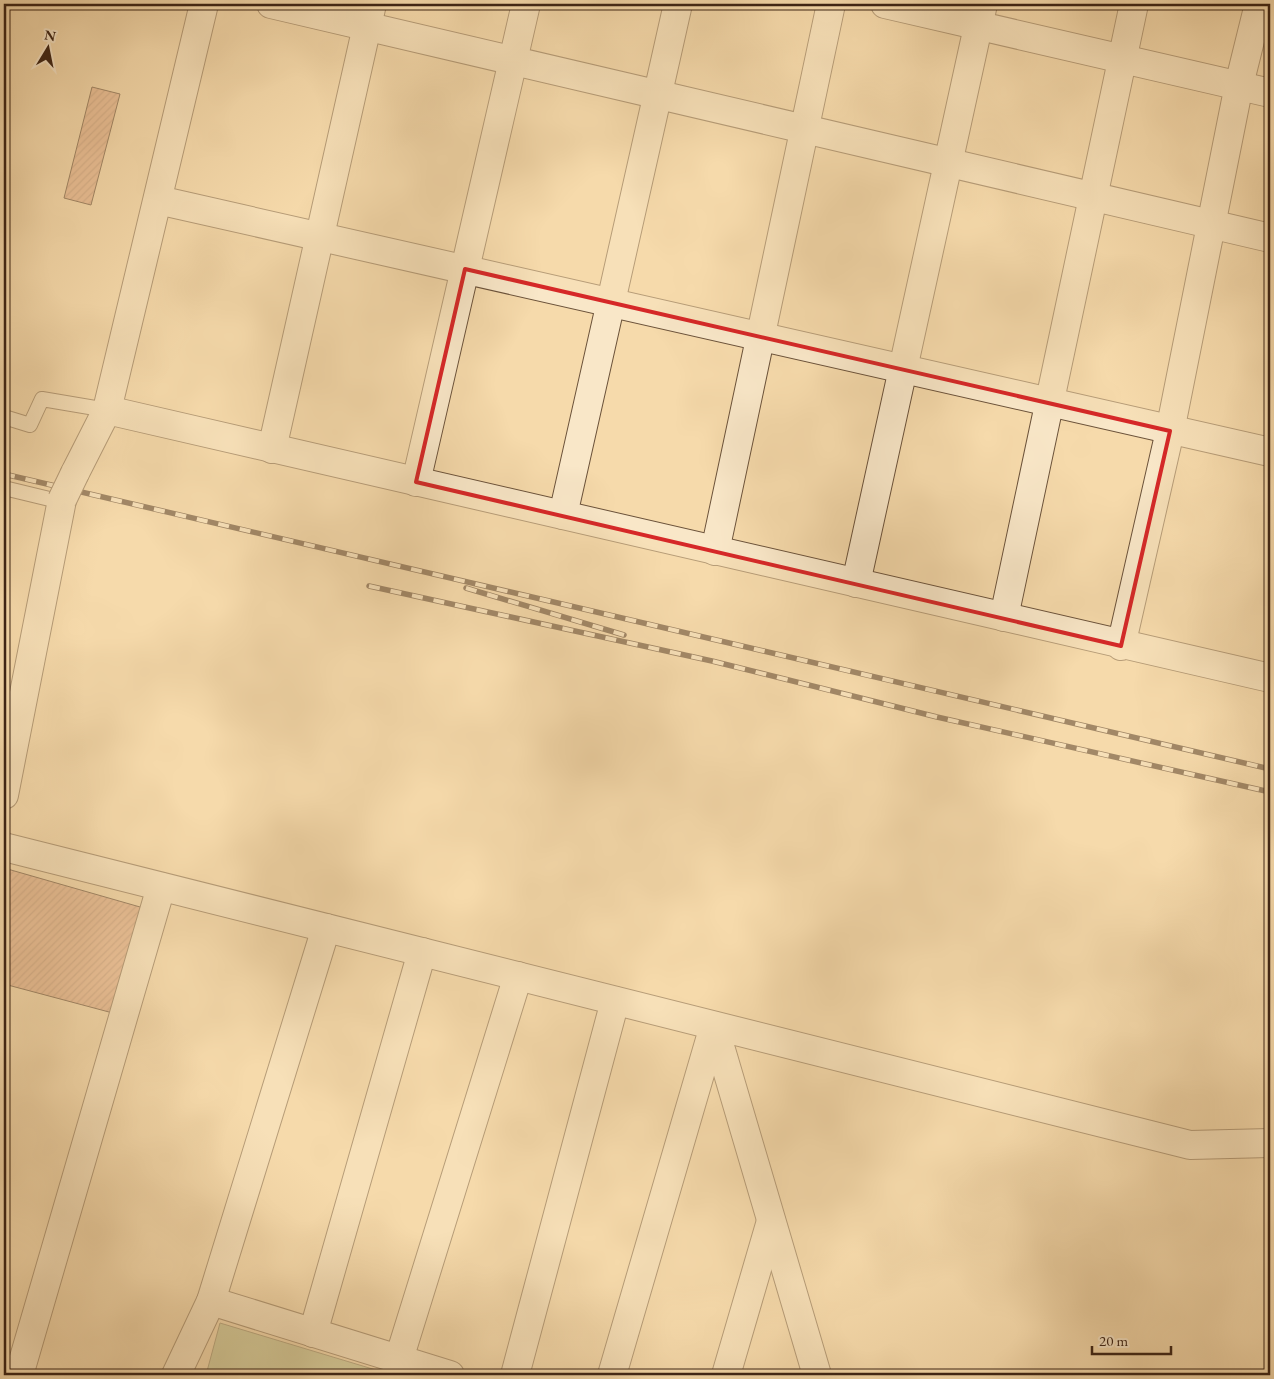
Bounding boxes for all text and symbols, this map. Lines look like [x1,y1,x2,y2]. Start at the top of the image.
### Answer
north arrow [22,22,72,72]
text: N [43,25,58,45]
scale bar [1092,1324,1170,1356]
text: 20 m [1099,1331,1128,1350]

